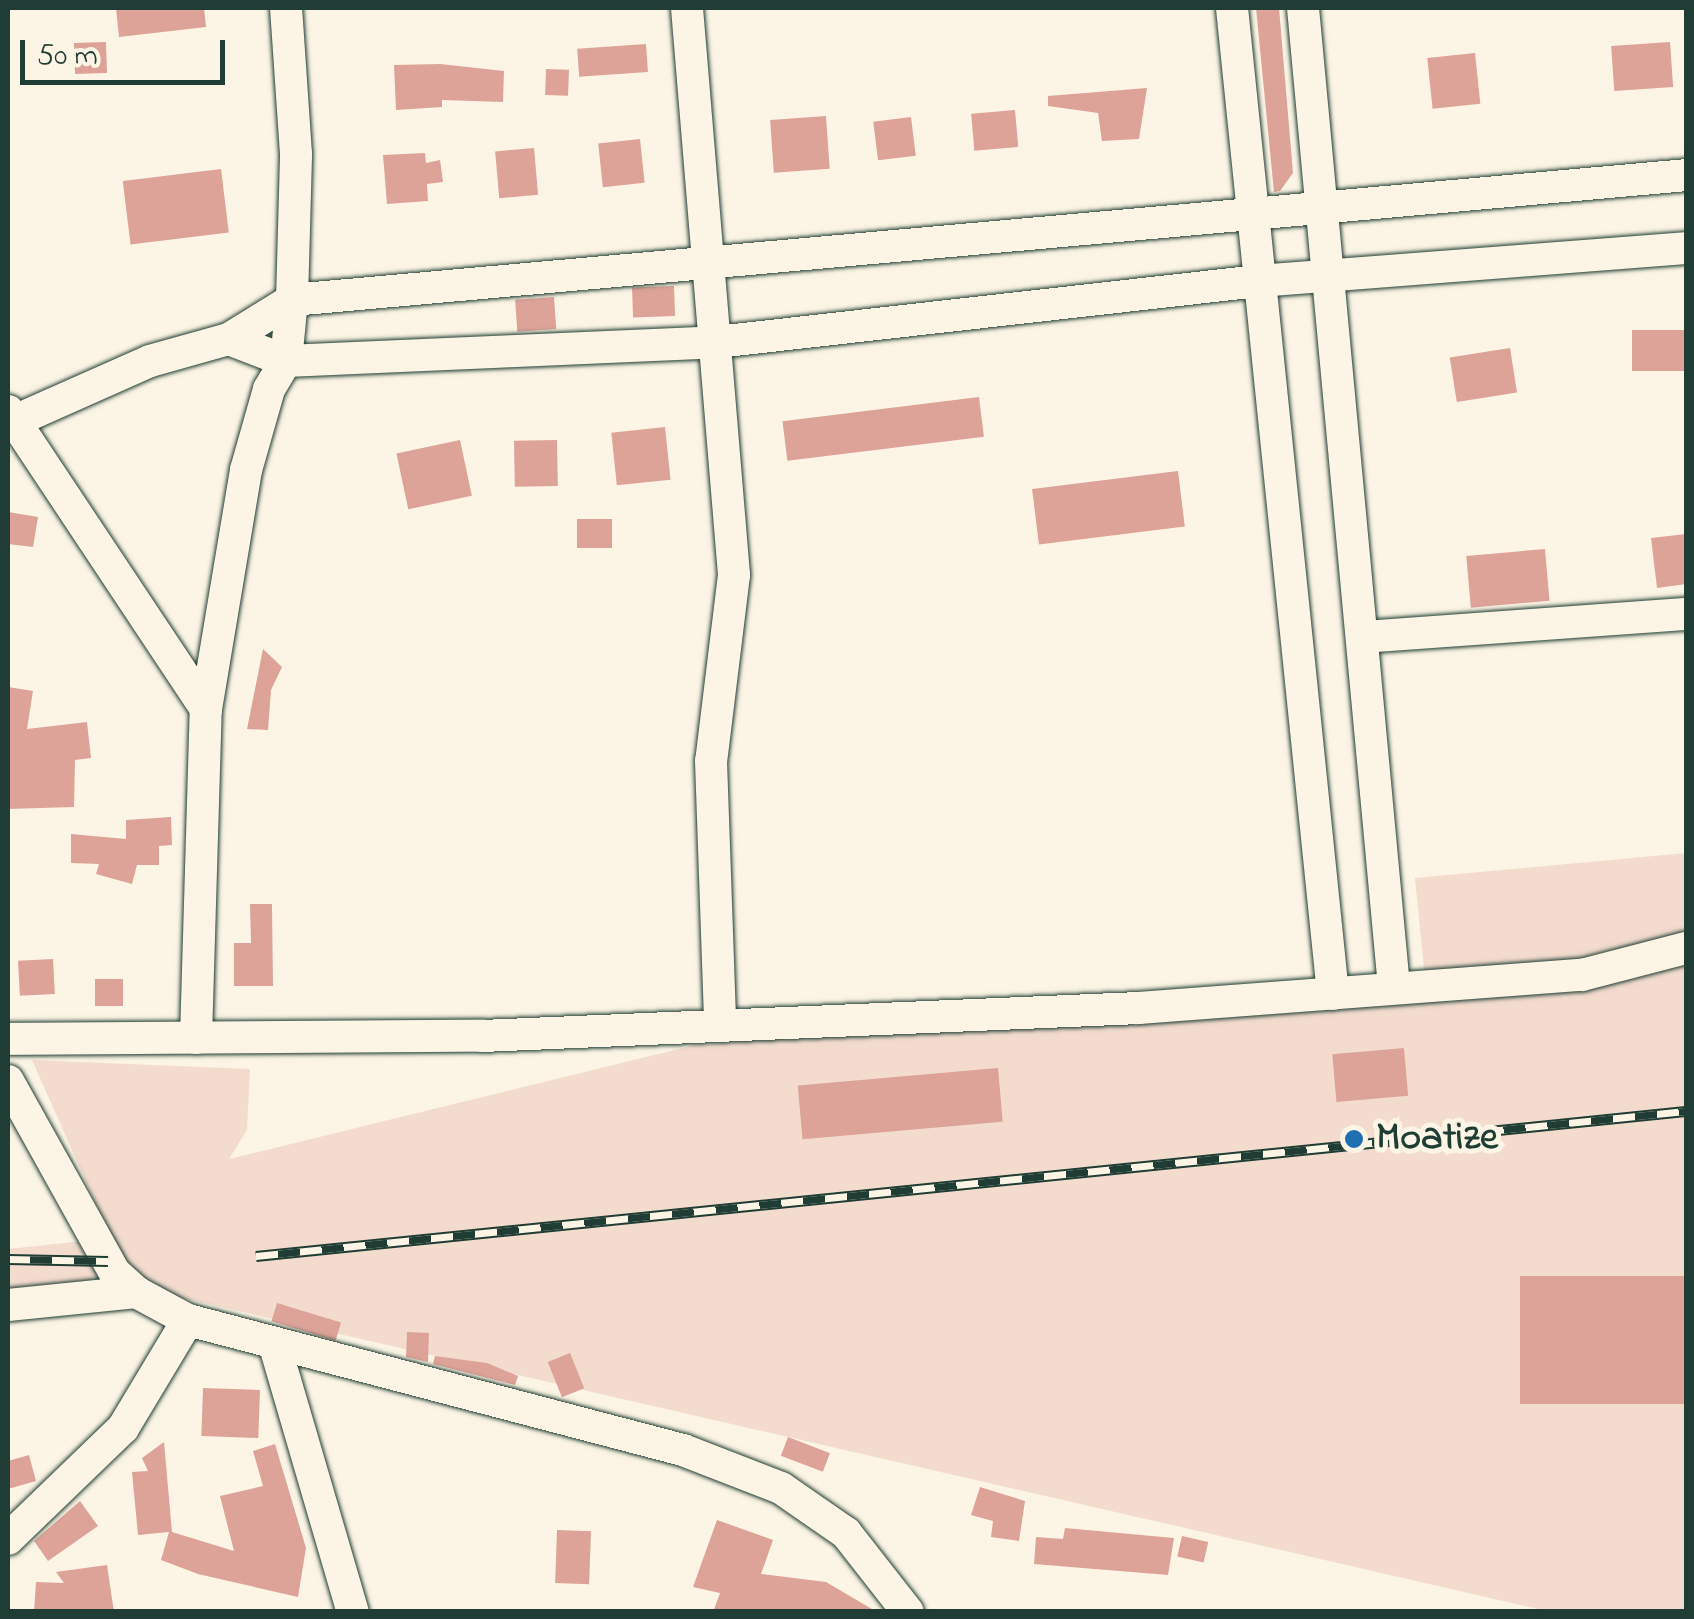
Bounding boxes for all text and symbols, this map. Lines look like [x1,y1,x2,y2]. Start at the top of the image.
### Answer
scale bar [25,20,230,82]
text: 50 m [37,35,98,79]
place label: Moatize [1376,1115,1498,1163]
marker: Moatize [1341,1126,1367,1152]

